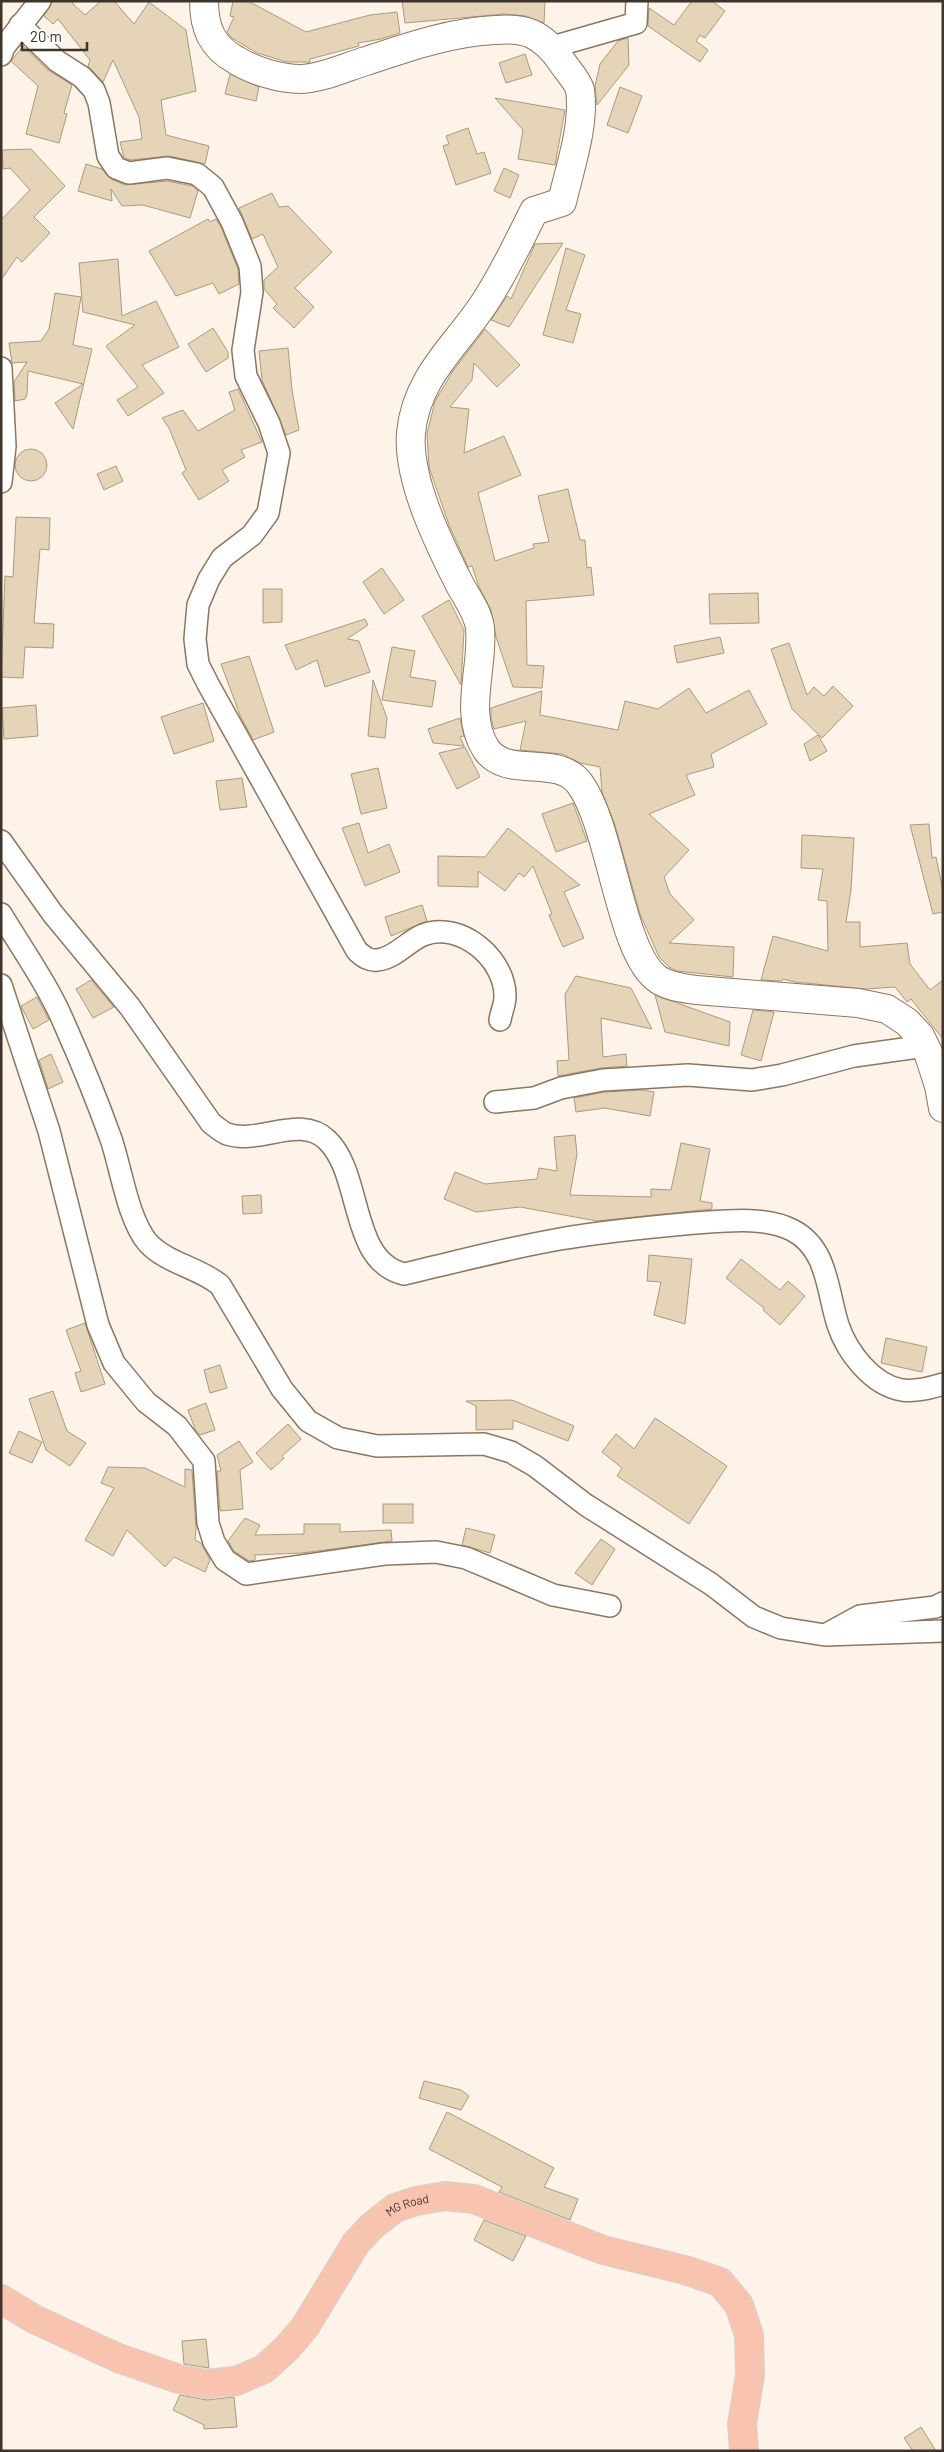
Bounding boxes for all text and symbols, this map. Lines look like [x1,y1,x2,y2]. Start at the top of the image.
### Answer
scale bar [22,20,88,52]
text: 20 m [30,27,62,45]
street label: MG Road [382,2191,430,2219]

